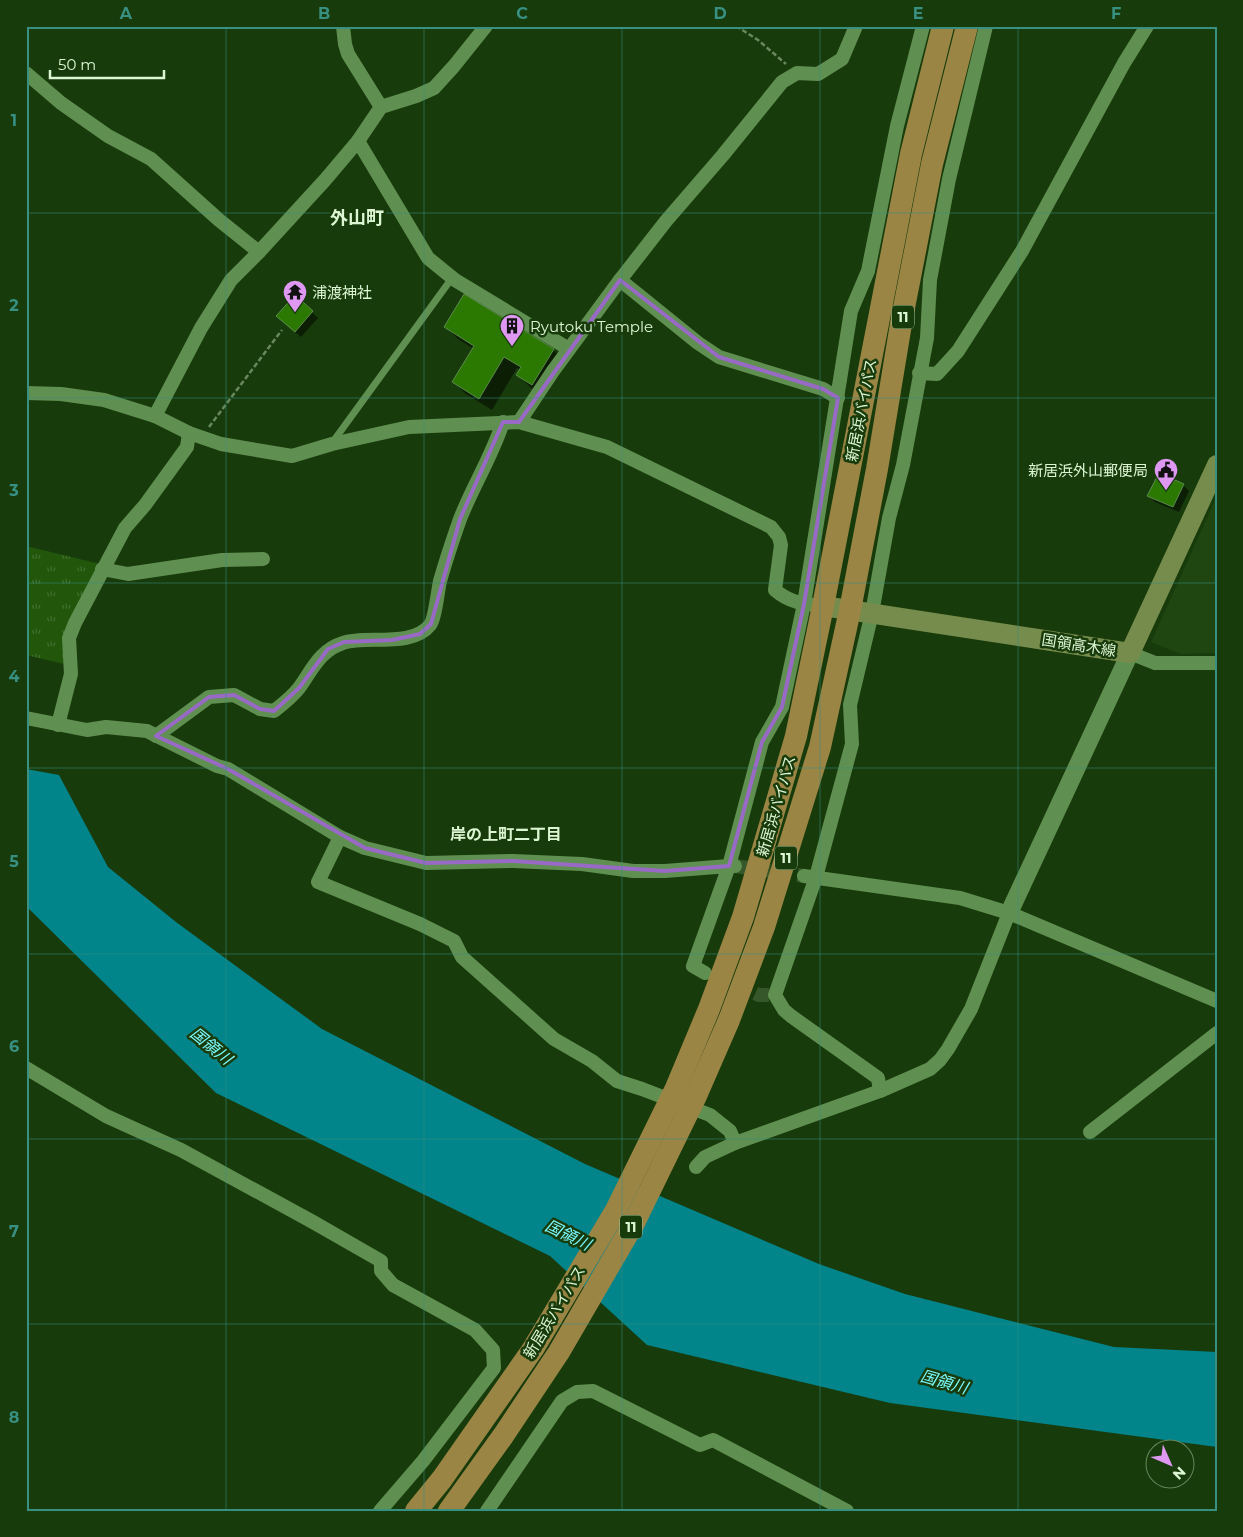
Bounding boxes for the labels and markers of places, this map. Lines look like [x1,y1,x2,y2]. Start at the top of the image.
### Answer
temple icon: 浦渡神社 [282,279,308,313]
place label: 浦渡神社 [312,283,372,302]
building icon: Ryutoku Temple [499,313,525,347]
place label: Ryutoku Temple [530,317,653,336]
public building icon: 新居浜外山郵便局 [1153,457,1179,491]
place label: 新居浜外山郵便局 [1028,461,1148,480]

